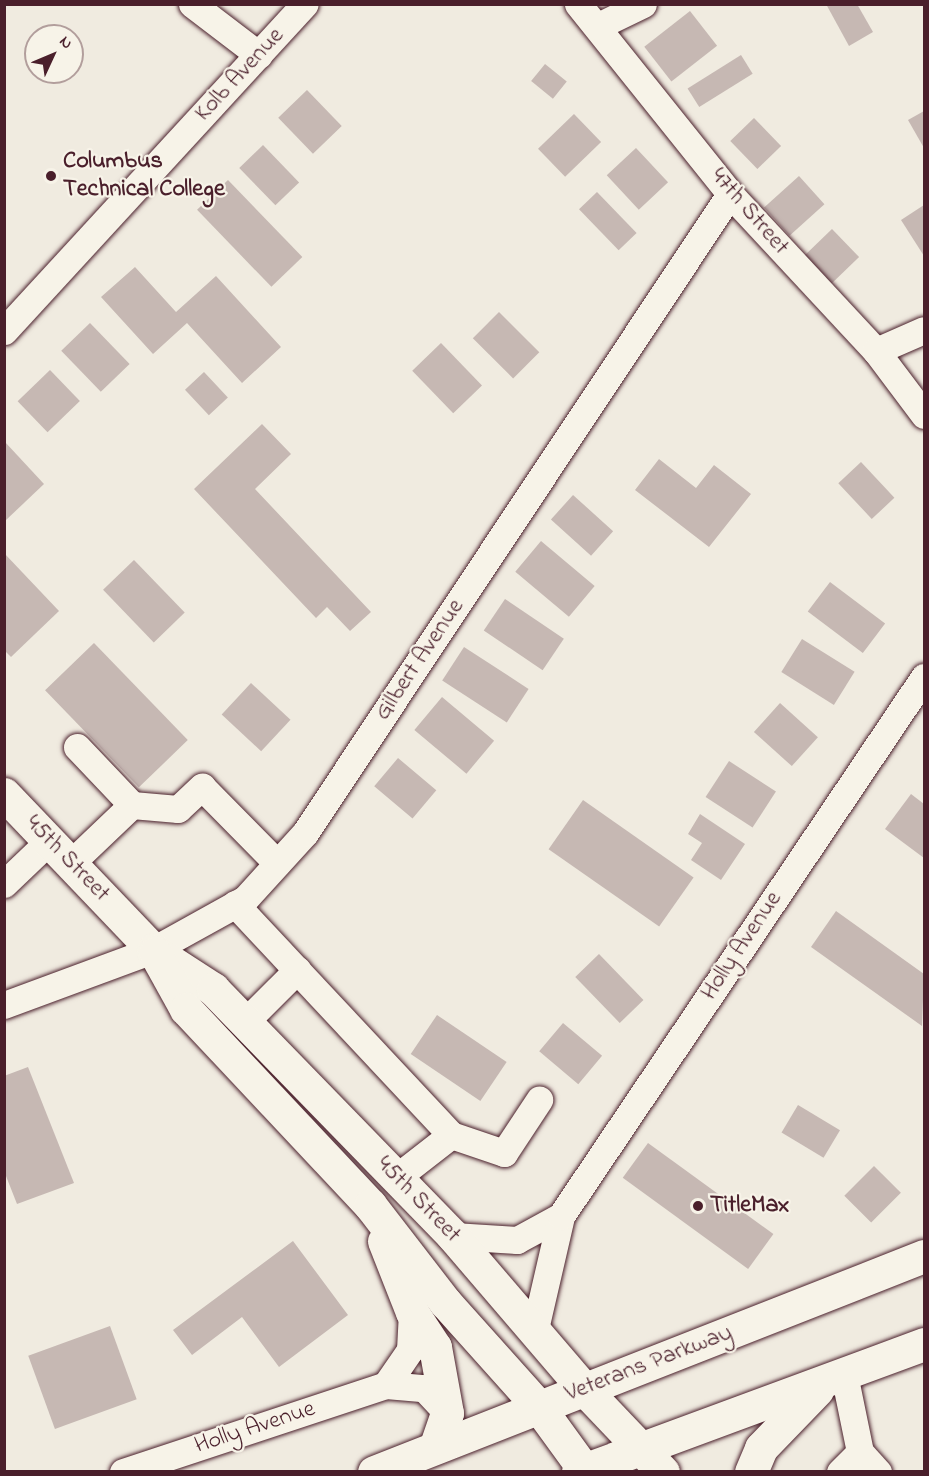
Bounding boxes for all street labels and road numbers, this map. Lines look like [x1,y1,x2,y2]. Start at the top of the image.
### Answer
street label: Kolb Avenue [189,22,291,128]
street label: 47th Street [703,163,795,261]
street label: Gilbert Avenue [369,594,471,726]
street label: 45th Street [19,810,115,908]
street label: Holly Avenue [695,886,789,1006]
street label: 45th Street [370,1151,466,1249]
street label: Veterans Parkway [561,1319,737,1409]
street label: Holly Avenue [191,1395,319,1461]

